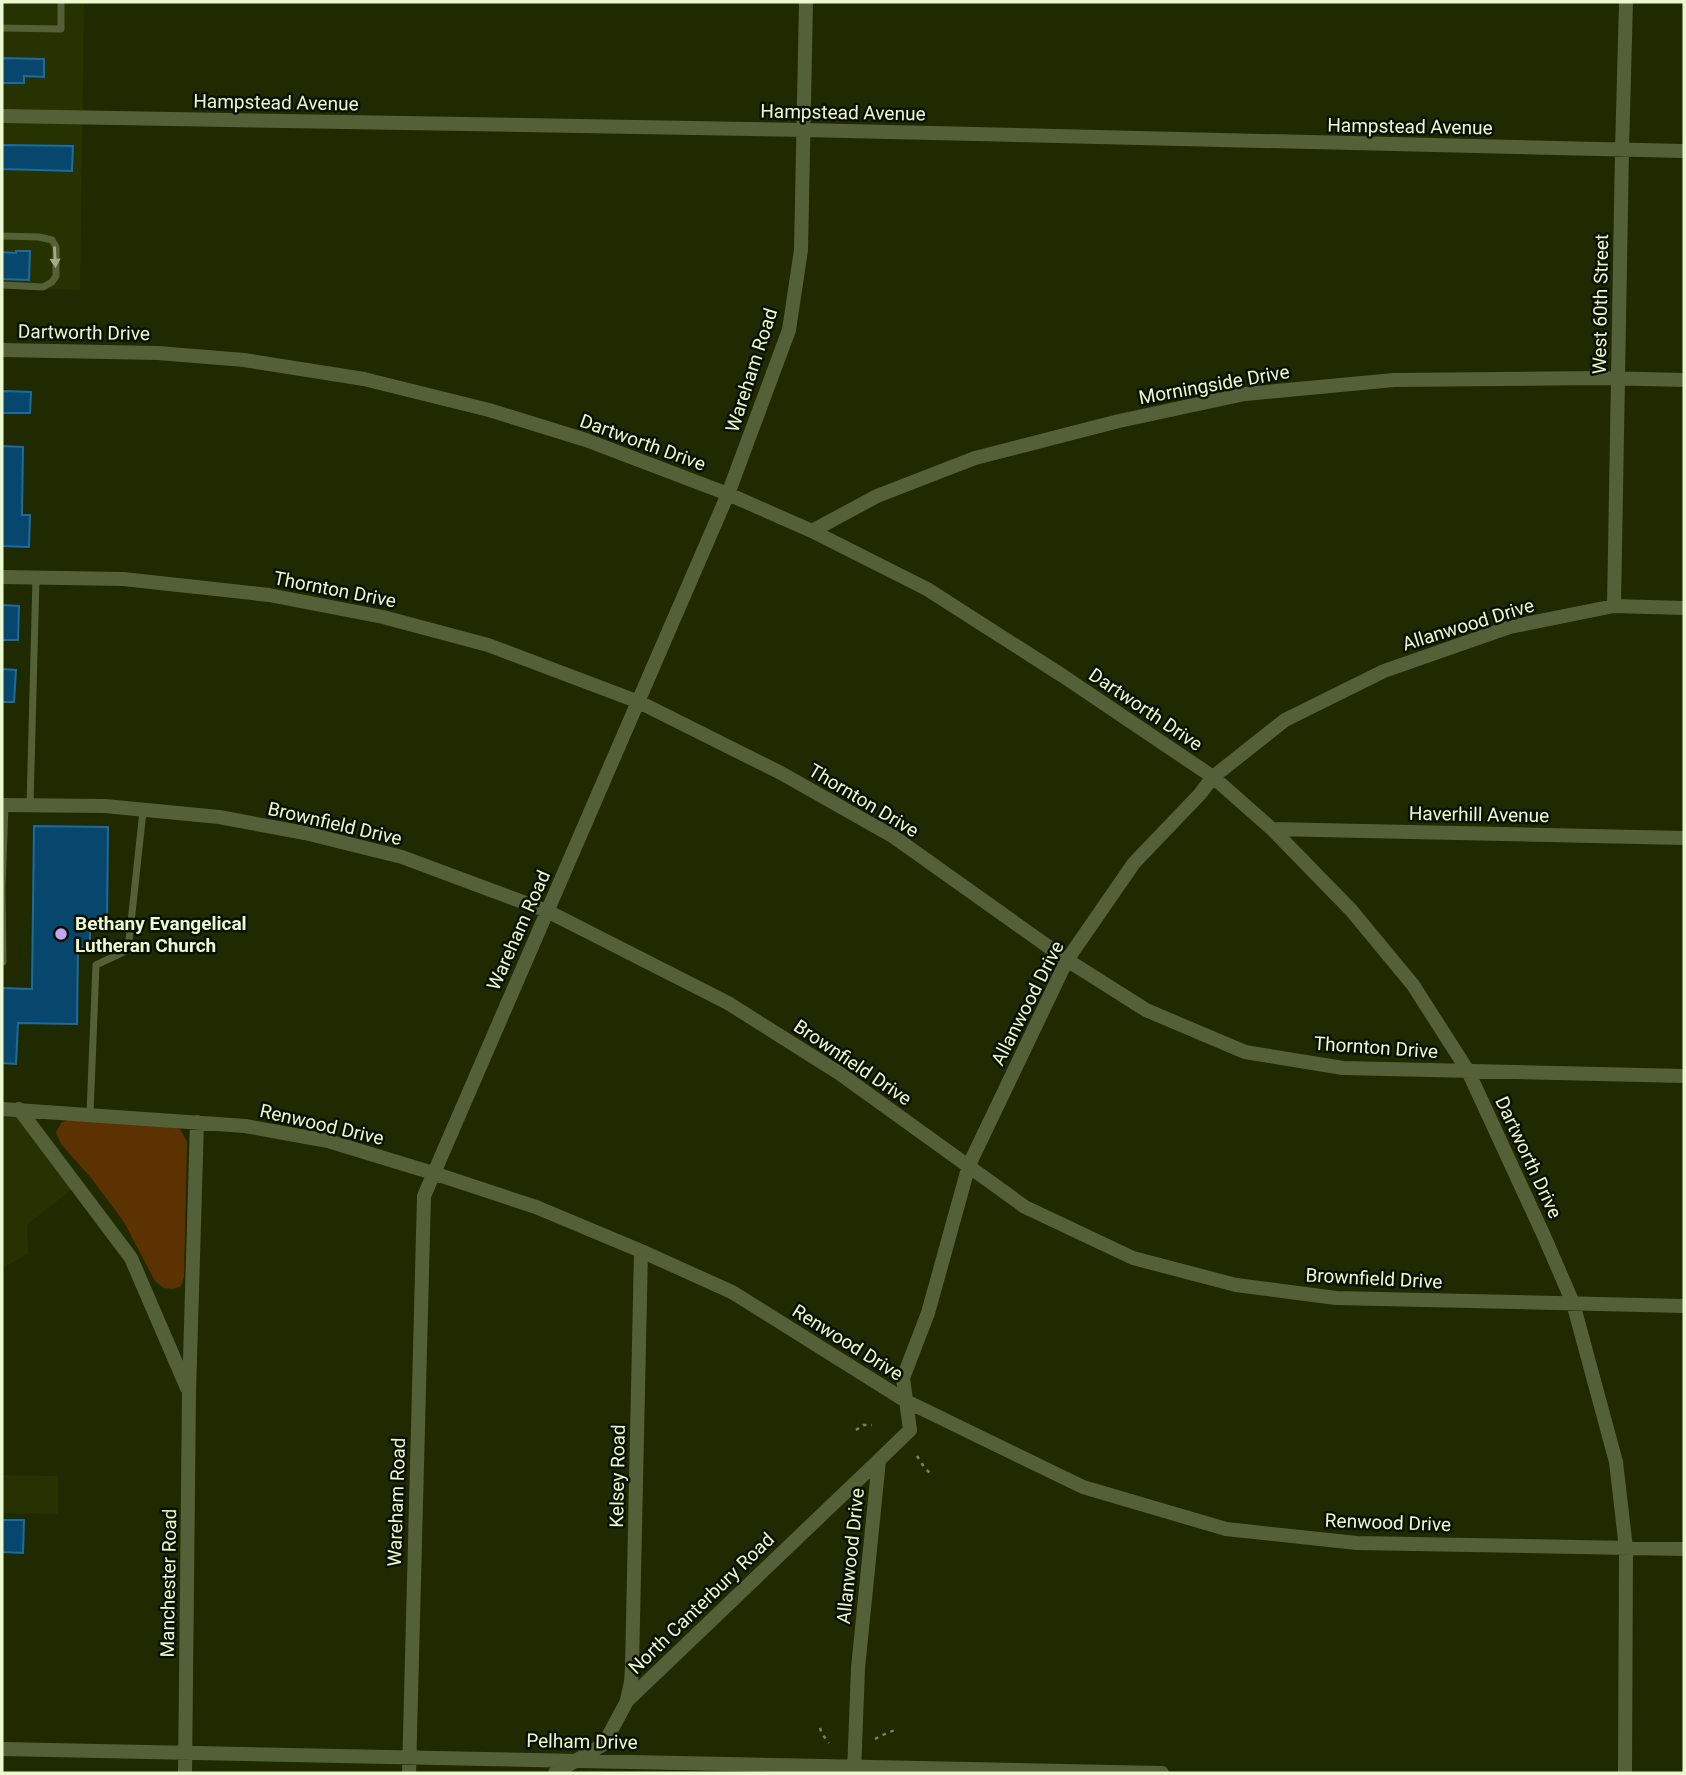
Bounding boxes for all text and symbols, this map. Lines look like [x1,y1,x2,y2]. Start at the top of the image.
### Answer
street label: Hampstead Avenue [193,90,359,115]
street label: Hampstead Avenue [760,100,926,125]
street label: Hampstead Avenue [1327,114,1493,139]
street label: West 60th Street [1588,234,1613,374]
one-way arrow [50,246,61,268]
street label: Wareham Road [721,305,782,435]
street label: Dartworth Drive [18,320,150,345]
street label: Morningside Drive [1137,360,1291,409]
street label: Dartworth Drive [577,409,709,476]
street label: Thornton Drive [272,566,398,613]
street label: Allanwood Drive [1400,594,1537,655]
street label: Dartworth Drive [1085,663,1207,756]
street label: Thornton Drive [805,759,923,842]
street label: Brownfield Drive [266,797,404,850]
street label: Haverhill Avenue [1409,802,1549,827]
street label: Wareham Road [482,867,555,994]
place label: Bethany Evangelical Lutheran Church [75,912,247,957]
marker: Bethany Evangelical Lutheran Church [53,926,69,942]
street label: Allanwood Drive [986,937,1069,1069]
street label: Brownfield Drive [789,1015,916,1110]
street label: Thornton Drive [1313,1032,1439,1063]
street label: Dartworth Drive [1490,1093,1567,1222]
street label: Renwood Drive [258,1099,386,1150]
street label: Brownfield Drive [1305,1263,1443,1294]
street label: Renwood Drive [788,1299,907,1386]
street label: Kelsey Road [605,1424,630,1528]
street label: Wareham Road [383,1437,410,1567]
street label: Allanwood Drive [832,1487,869,1625]
street label: Manchester Road [156,1508,181,1658]
street label: Renwood Drive [1324,1509,1452,1536]
street label: North Canterbury Road [624,1528,779,1679]
street label: Pelham Drive [526,1729,638,1754]

